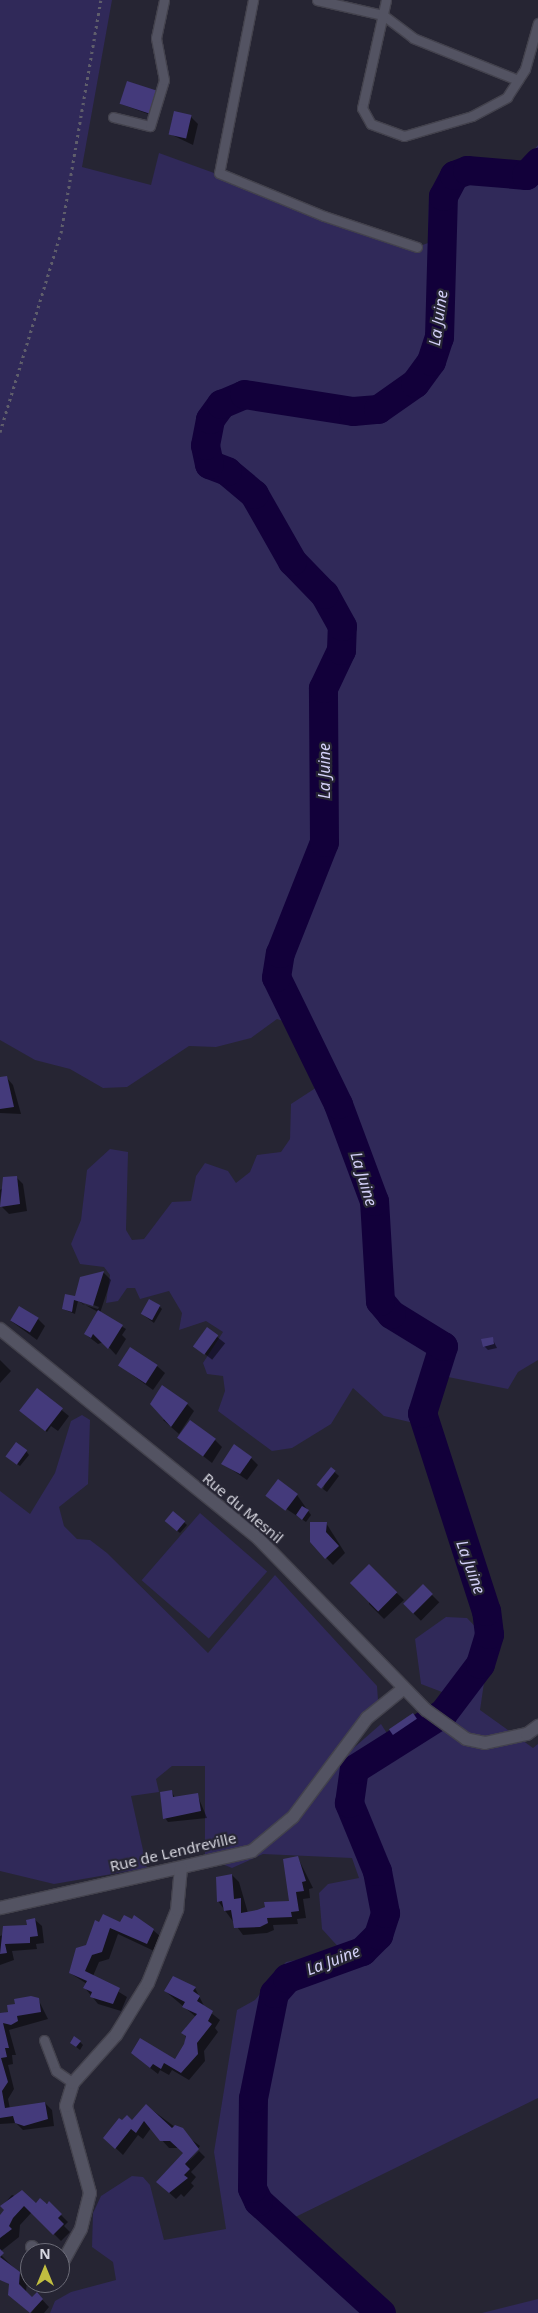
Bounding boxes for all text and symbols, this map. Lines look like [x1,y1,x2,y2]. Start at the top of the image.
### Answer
water label: La Juine [425,289,451,347]
water label: La Juine [314,743,334,799]
water label: La Juine [347,1149,381,1209]
street label: Rue du Mesnil [199,1469,287,1547]
water label: La Juine [452,1537,490,1597]
street label: Rue de Lendreville [108,1829,238,1875]
water label: La Juine [303,1941,363,1979]
north arrow [20,2243,70,2293]
text: N [39,2244,51,2263]

